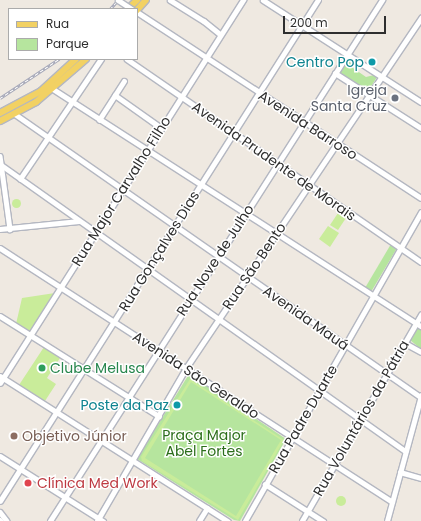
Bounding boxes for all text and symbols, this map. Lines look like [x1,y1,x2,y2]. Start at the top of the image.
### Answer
legend [8,8,138,60]
scale bar [285,8,388,34]
text: 200 m [290,14,328,31]
text: Rua [46,15,69,32]
text: Parque [46,35,89,52]
place label: Centro Pop [286,54,364,70]
marker: Centro Pop [367,57,377,67]
place label: Igreja Santa Cruz [311,82,387,114]
street label: Avenida Barroso [255,87,361,163]
marker: Igreja Santa Cruz [390,93,400,103]
street label: Avenida Prudente de Morais [189,98,359,224]
street label: Rua Major Carvalho Filho [68,113,174,269]
street label: Rua Gonçalves Dias [115,188,203,314]
street label: Rua Nove de Julho [173,201,257,319]
street label: Rua São Bento [219,219,289,313]
street label: Avenida Mauá [260,282,352,354]
street label: Avenida São Geraldo [130,328,262,422]
street label: Rua Voluntários da Pátria [309,337,413,499]
place label: Clube Melusa [50,360,145,376]
street label: Rua Padre Duarte [265,362,341,476]
marker: Clube Melusa [37,363,47,373]
place label: Poste da Paz [81,397,169,413]
marker: Poste da Paz [172,400,182,410]
park label: Praça Major Abel Fortes [162,427,246,460]
place label: Objetivo Júnior [22,428,127,444]
marker: Objetivo Júnior [9,431,19,441]
place label: Clínica Med Work [37,475,158,491]
marker: Clínica Med Work [22,477,34,489]

